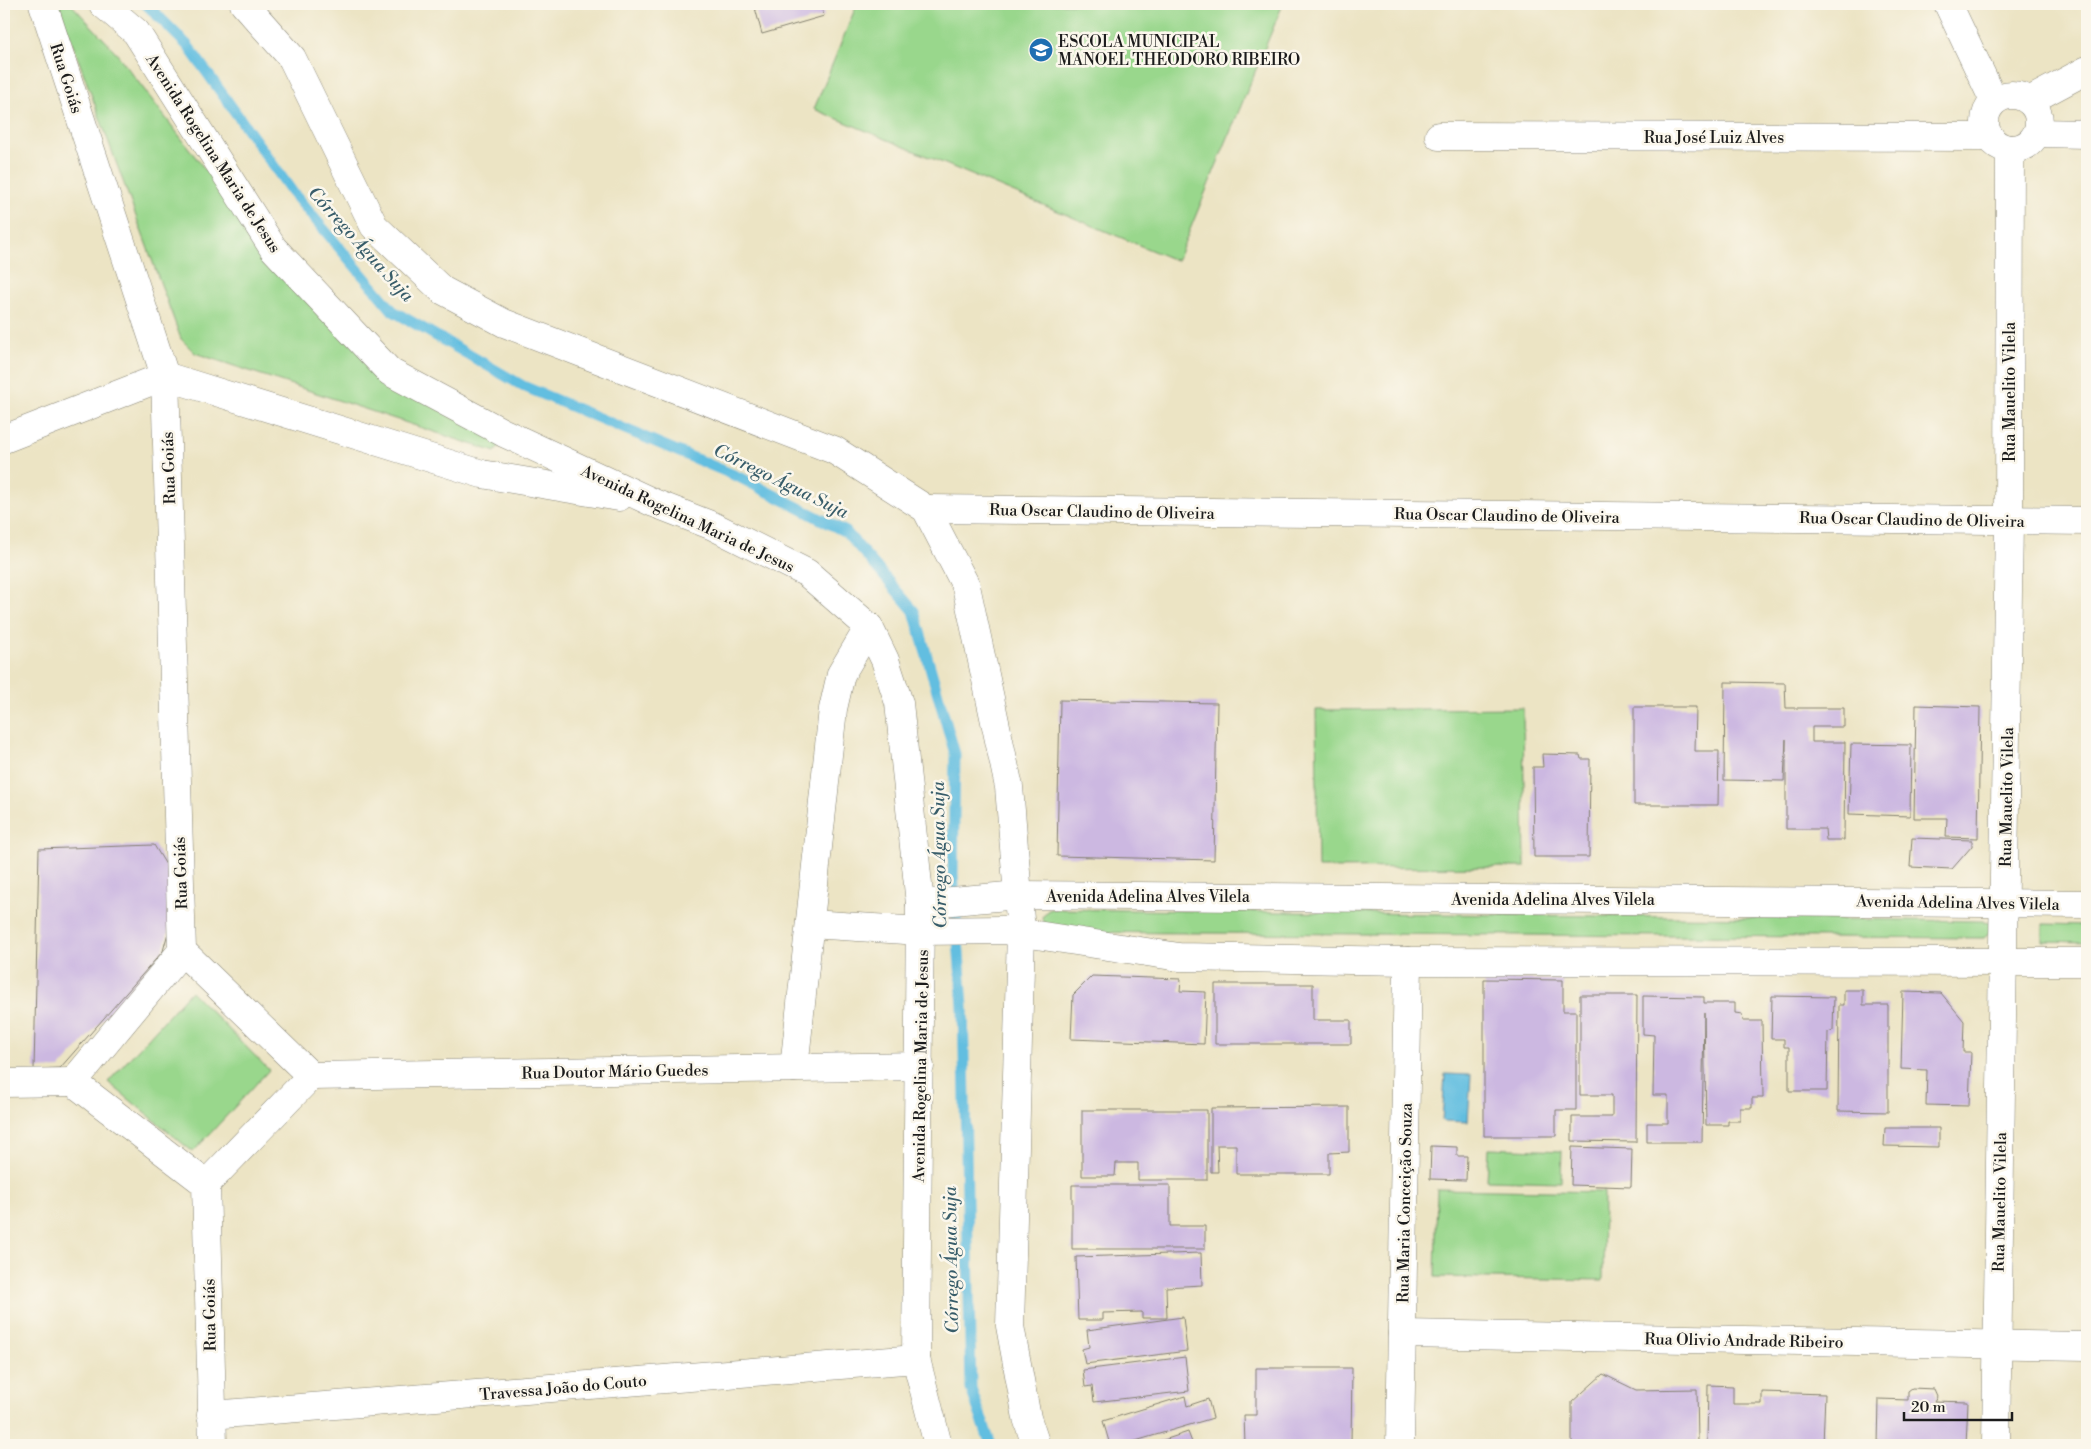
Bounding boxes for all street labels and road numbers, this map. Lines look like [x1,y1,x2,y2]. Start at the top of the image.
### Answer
street label: Rua Goiás [45,41,87,116]
street label: Avenida Rogelina Maria de Jesus [141,50,285,257]
street label: Rua José Luiz Alves [1644,128,1784,148]
street label: Rua Mauelito Vilela [2000,321,2020,462]
street label: Rua Goiás [158,431,180,505]
street label: Avenida Rogelina Maria de Jesus [577,460,797,577]
street label: Rua Oscar Claudino de Oliveira [989,500,1216,524]
street label: Rua Oscar Claudino de Oliveira [1394,504,1621,528]
street label: Rua Oscar Claudino de Oliveira [1799,508,2026,532]
street label: Rua Mauelito Vilela [1996,726,2018,867]
street label: Rua Goiás [170,836,192,910]
street label: Avenida Adelina Alves Vilela [1045,887,1251,907]
street label: Avenida Adelina Alves Vilela [1450,890,1656,910]
street label: Avenida Adelina Alves Vilela [1855,891,2061,915]
street label: Avenida Rogelina Maria de Jesus [909,949,933,1184]
street label: Rua Doutor Mário Guedes [521,1060,709,1084]
street label: Rua Maria Conceição Souza [1393,1102,1417,1303]
street label: Rua Mauelito Vilela [1989,1131,2011,1272]
street label: Rua Goiás [199,1278,221,1352]
street label: Rua Olivio Andrade Ribeiro [1644,1329,1844,1353]
street label: Travessa João do Couto [479,1371,648,1405]

